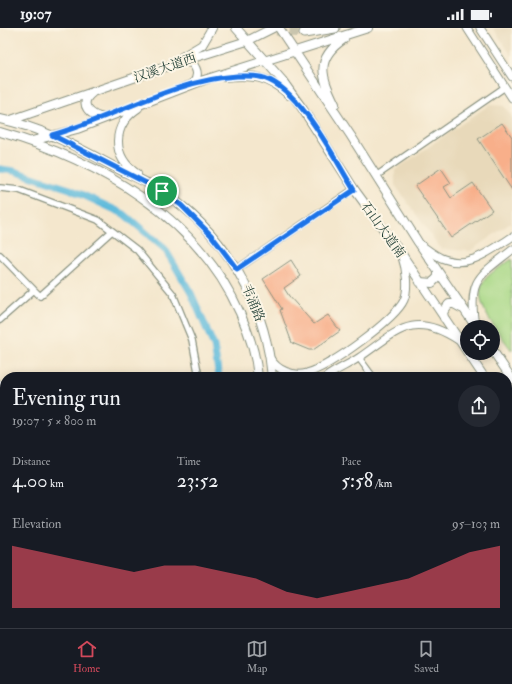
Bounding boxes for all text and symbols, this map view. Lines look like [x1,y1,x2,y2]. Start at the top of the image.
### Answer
text: 19:07 [20,5,51,24]
street label: 汉溪大道西 [132,50,198,86]
pin [145,174,179,208]
icon: arrive [151,180,173,202]
street label: 石山大道南 [357,199,409,261]
street label: 韦涌路 [238,282,268,324]
map controls [460,320,500,360]
button: locate [460,320,500,360]
text: Evening run [12,384,121,412]
button: share [458,385,500,427]
text: 19:07 · 5 × 800 m [12,413,96,429]
text: Distance [12,455,50,468]
text: Time [177,455,201,468]
text: Pace [341,455,361,468]
text: 4.00 [12,468,48,493]
text: 23:52 [177,468,218,493]
text: 5:58 [341,468,373,493]
text: km [48,477,64,490]
text: /km [373,477,392,490]
text: Elevation [12,516,62,532]
text: 95–103 m [452,516,500,532]
tab: Home [73,638,100,675]
tab: Map [246,638,268,675]
tab: Saved [414,638,439,675]

